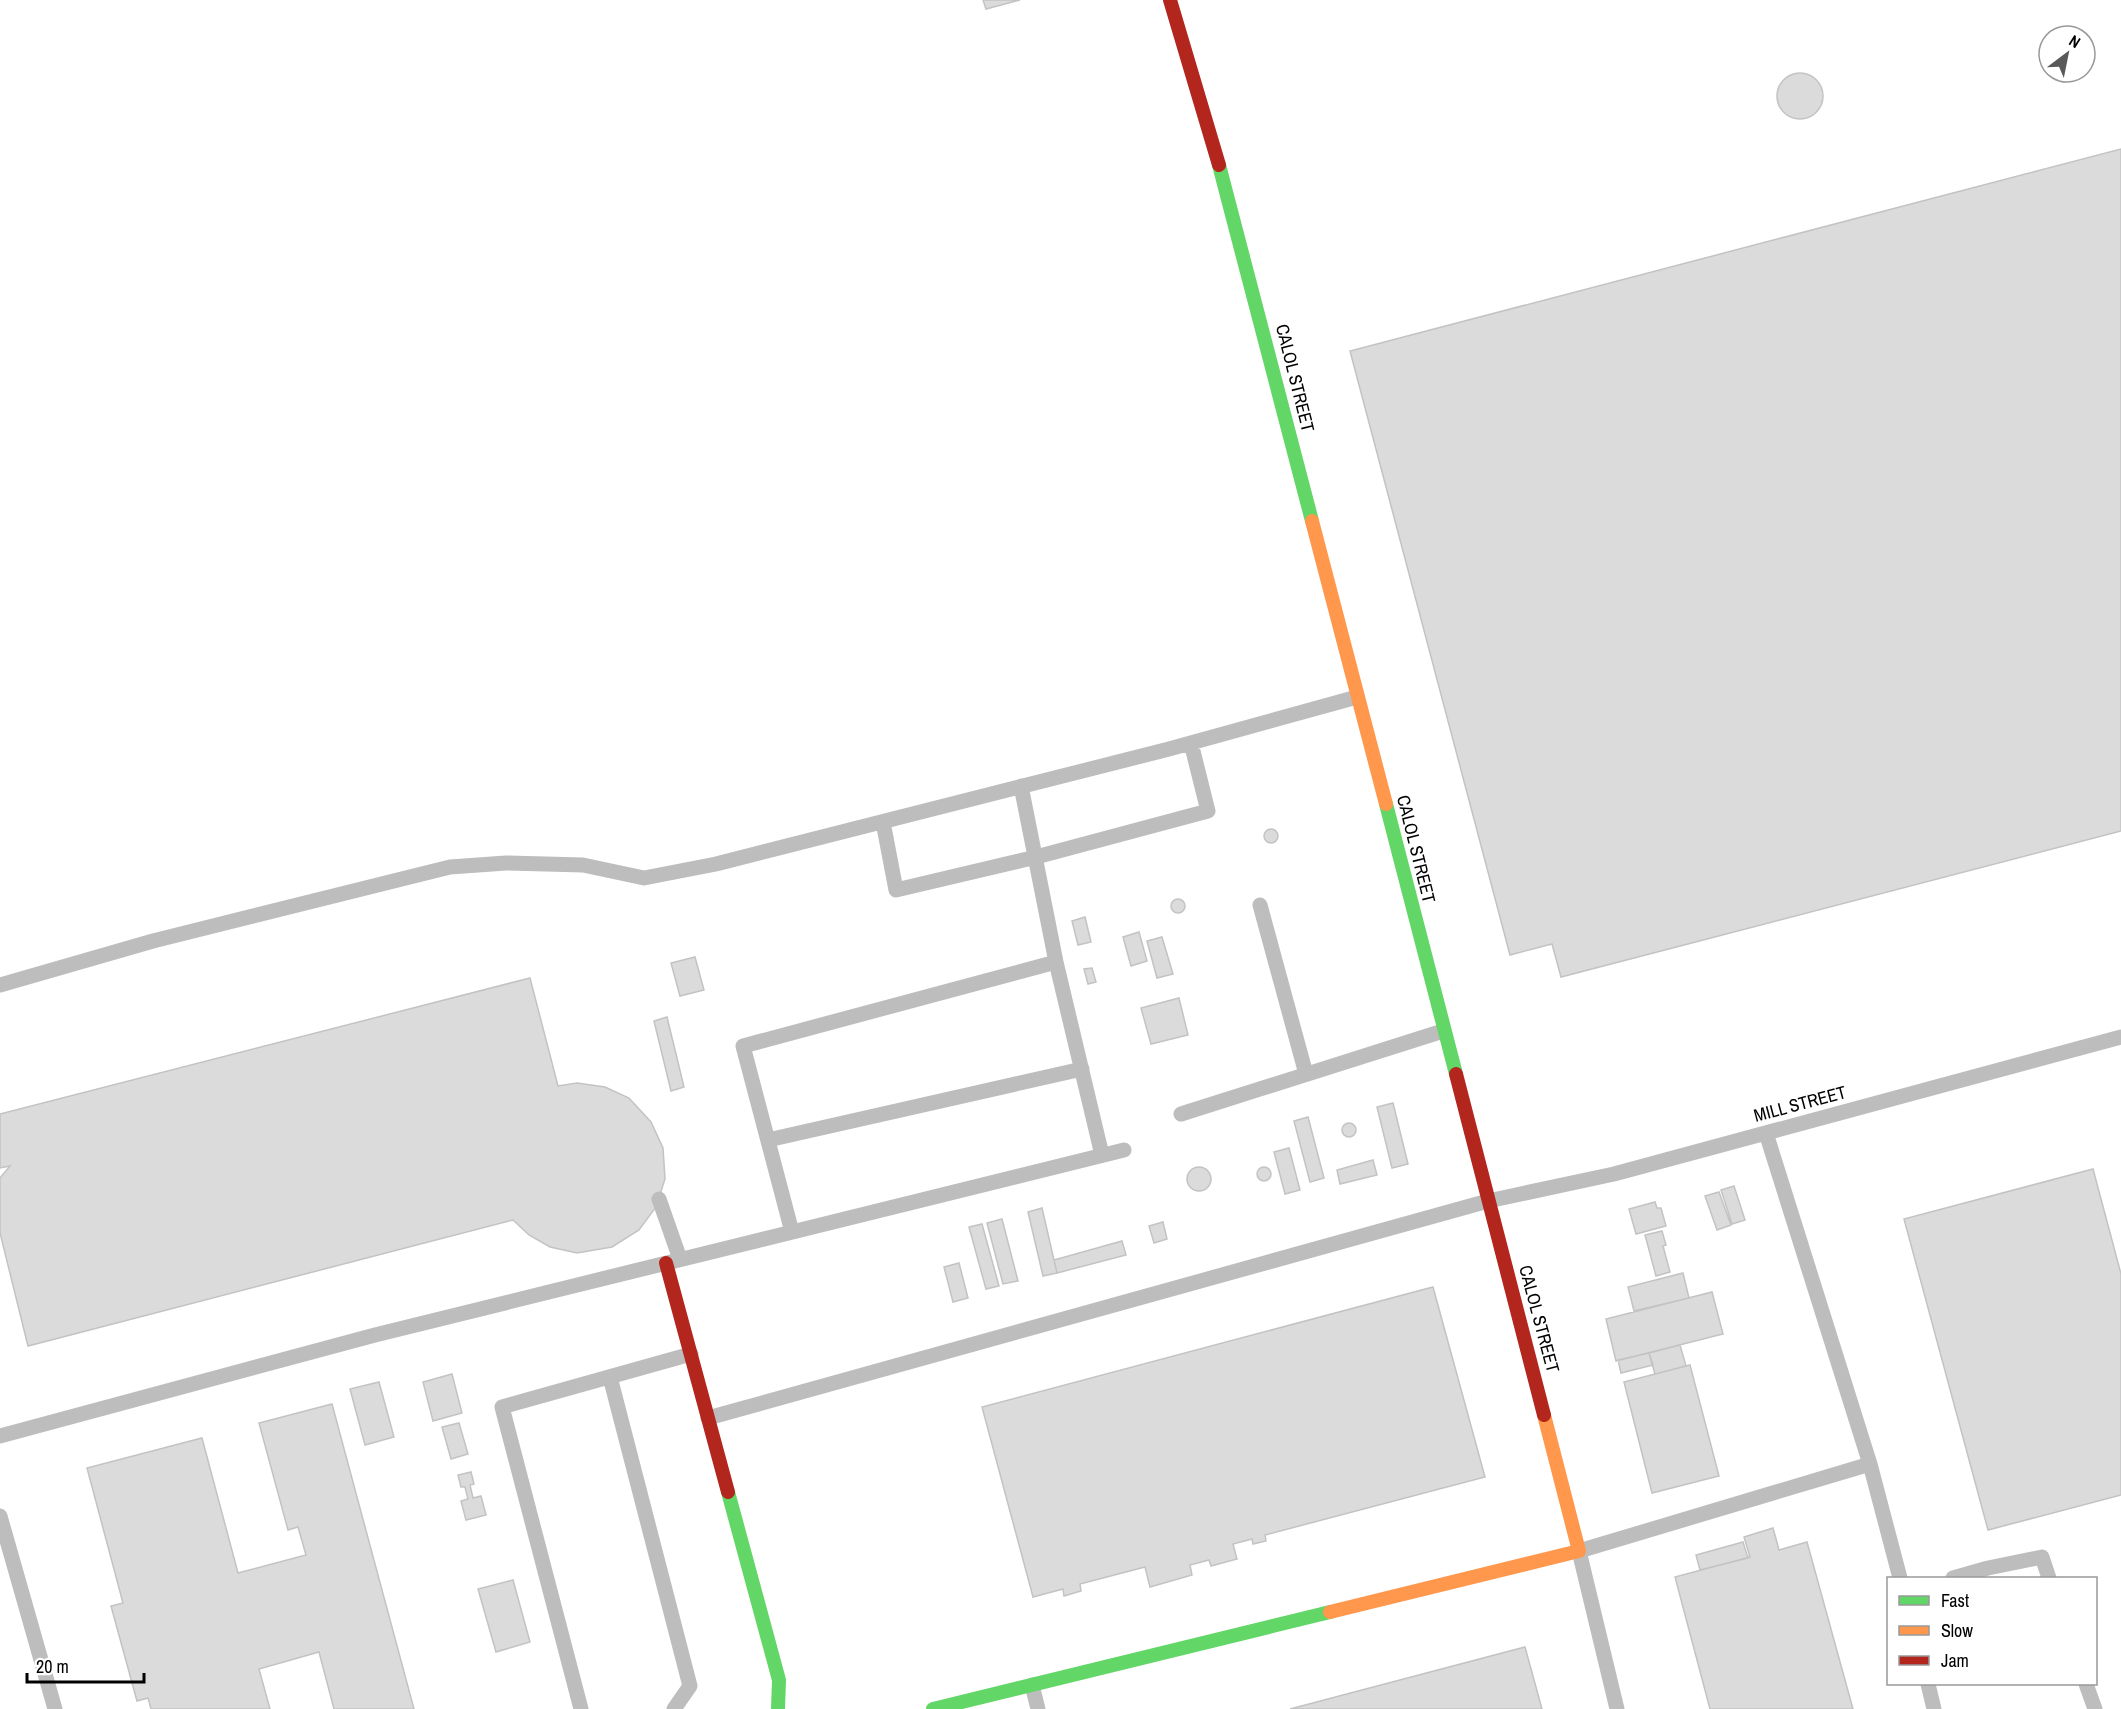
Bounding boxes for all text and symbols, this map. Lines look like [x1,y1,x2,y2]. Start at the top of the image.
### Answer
north arrow [2037,24,2097,84]
text: N [2065,29,2085,53]
street label: CALOL STREET [1270,321,1321,434]
street label: CALOL STREET [1391,792,1442,905]
street label: MILL STREET [1751,1079,1849,1128]
street label: CALOL STREET [1513,1262,1566,1375]
legend [1887,1577,2097,1685]
text: Fast [1941,1588,1969,1613]
text: Slow [1941,1618,1973,1643]
scale bar [27,1646,144,1684]
text: Jam [1941,1648,1969,1673]
text: 20 m [36,1654,69,1679]

